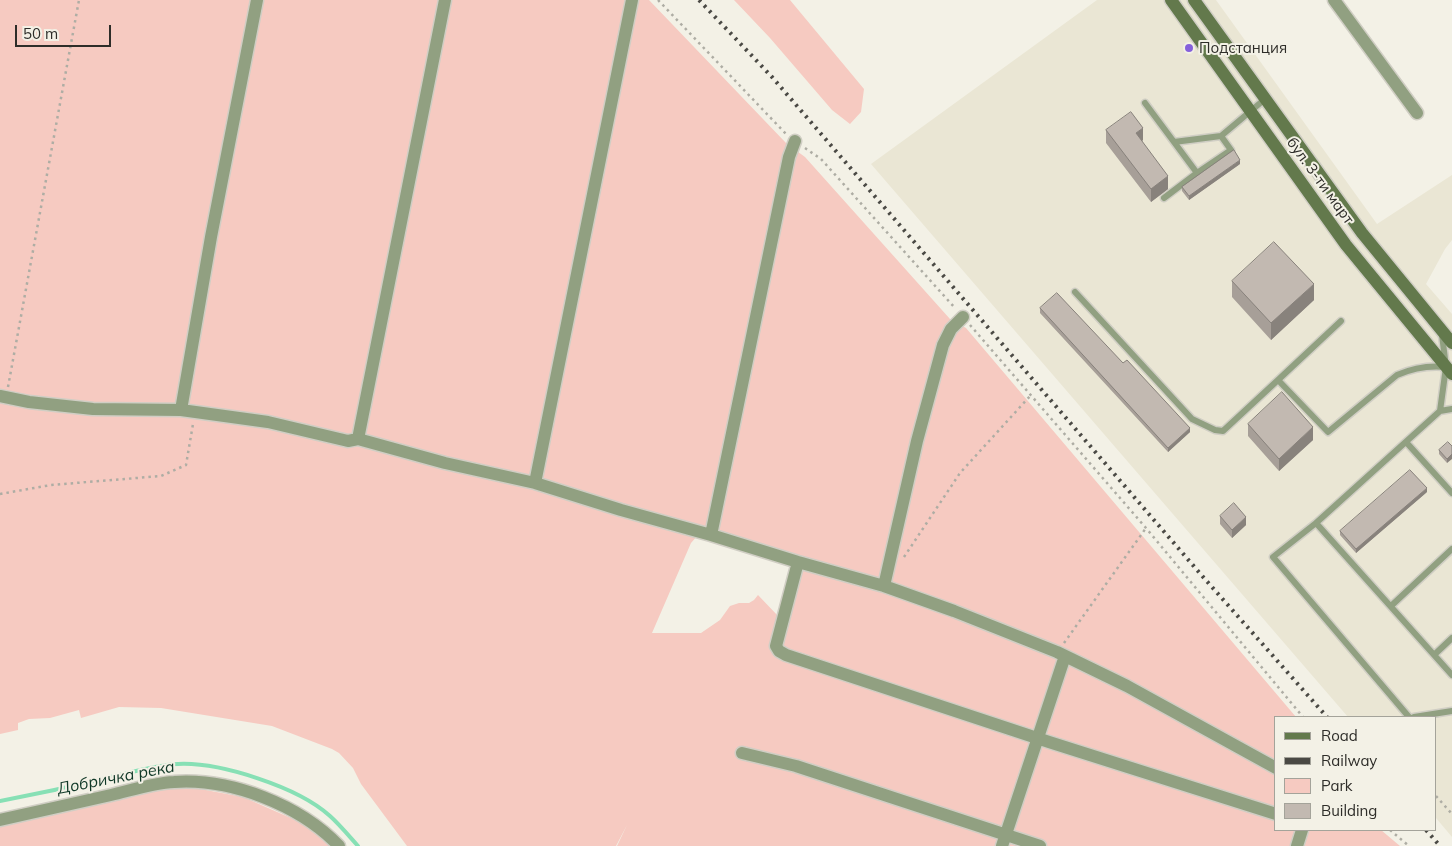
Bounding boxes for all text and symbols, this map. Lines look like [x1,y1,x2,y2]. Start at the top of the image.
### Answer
scale bar [18,15,114,47]
text: 50 m [23,24,58,43]
place label: Подстанция [1199,39,1287,57]
marker: Подстанция [1183,42,1195,54]
street label: бул. 3-ти март [1283,134,1357,228]
legend [1274,716,1437,831]
text: Road [1321,726,1358,745]
text: Railway [1321,751,1377,770]
water label: Добричка река [56,757,176,799]
text: Park [1321,776,1353,795]
text: Building [1321,801,1377,820]

